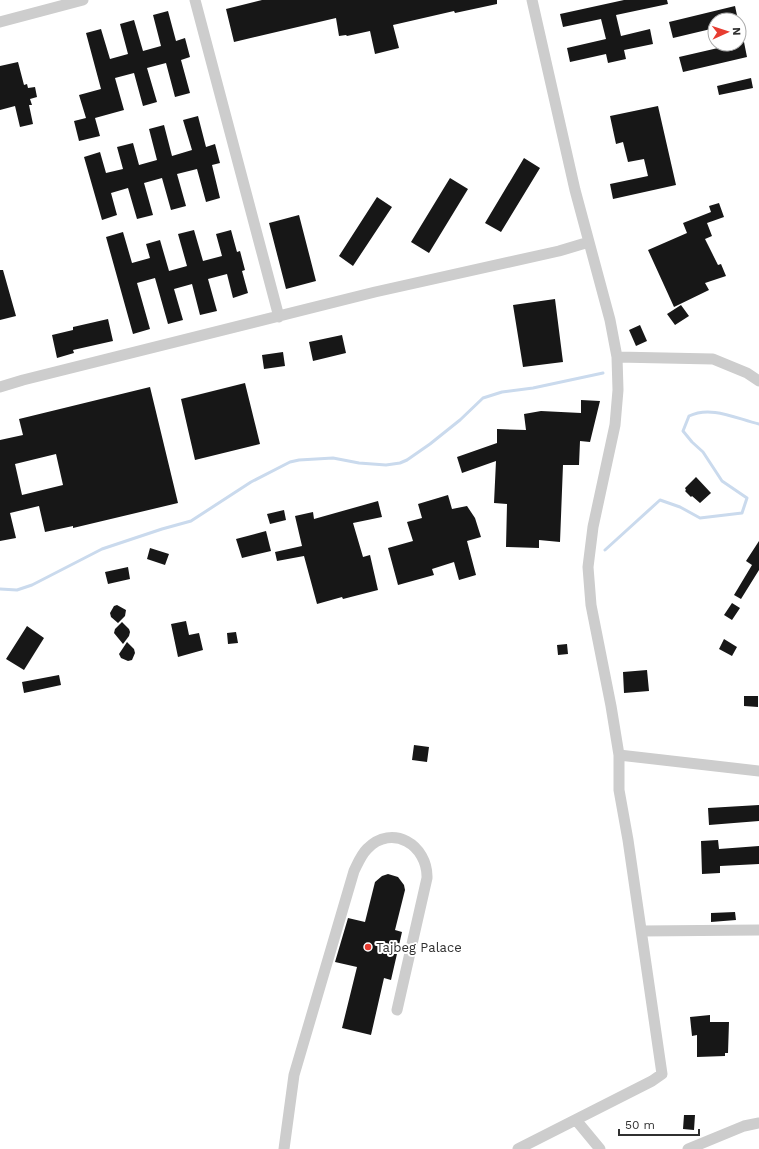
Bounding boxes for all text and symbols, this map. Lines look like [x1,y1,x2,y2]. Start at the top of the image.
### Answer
north arrow [707,12,747,52]
text: N [730,27,743,36]
place label: Tajbeg Palace [376,940,462,955]
marker: Tajbeg Palace [363,942,373,952]
scale bar [619,1111,699,1137]
text: 50 m [625,1118,655,1132]

